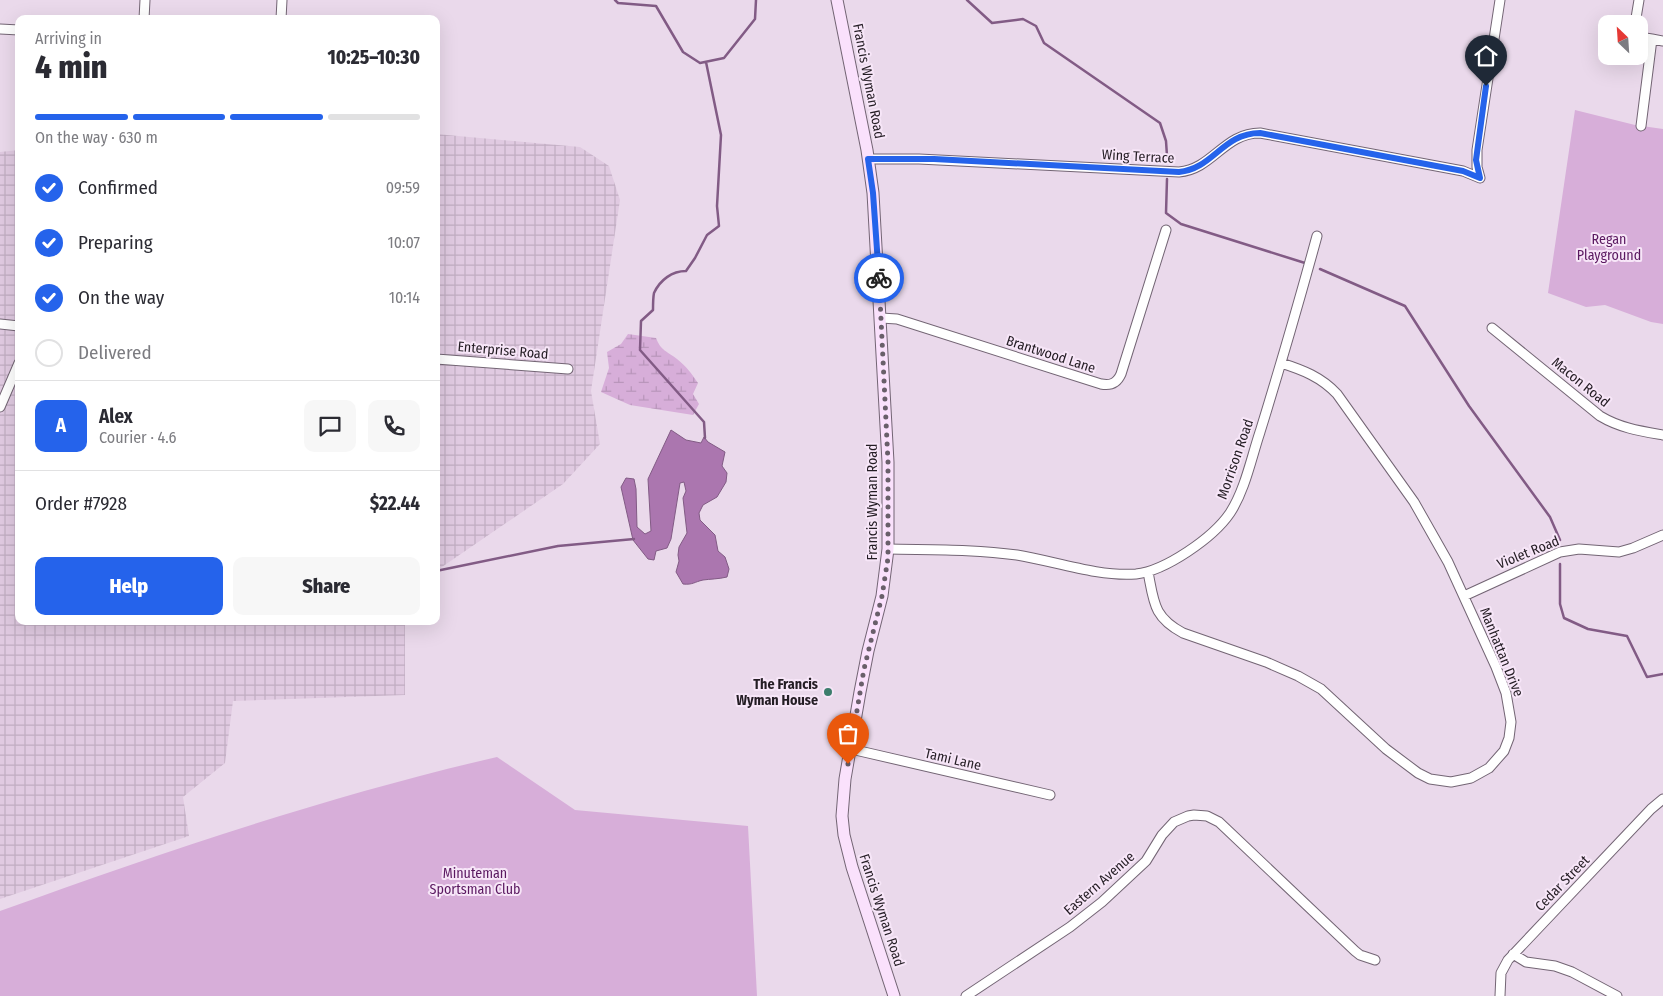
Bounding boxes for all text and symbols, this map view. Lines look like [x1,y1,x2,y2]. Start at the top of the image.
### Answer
north arrow [1598,15,1648,65]
map controls [1598,15,1648,65]
street label: Francis Wyman Road [849,22,888,140]
text: Arriving in [35,29,102,48]
pin [1465,35,1507,86]
icon: home [1472,42,1500,70]
text: 10:25–10:30 [328,46,420,69]
text: 4 min [35,48,108,86]
text: On the way · 630 m [35,128,158,147]
street label: Wing Terrace [1101,146,1175,167]
icon: check [35,174,63,202]
text: Confirmed [78,176,158,199]
text: 09:59 [386,178,420,197]
icon: check [35,229,63,257]
text: Preparing [78,231,153,254]
park label: Regan Playground [1577,231,1641,264]
text: 10:07 [388,233,420,252]
courier [854,253,904,303]
icon: bike [865,264,893,292]
icon: check [35,284,63,312]
text: On the way [78,286,164,309]
text: 10:14 [389,288,420,307]
street label: Brantwood Lane [1004,332,1098,377]
street label: Enterprise Road [457,338,549,363]
text: Delivered [78,341,152,364]
street label: Macon Road [1548,354,1613,411]
button: chat [304,400,356,452]
button: phone [368,400,420,452]
text: Alex [99,405,133,428]
text: A [56,414,66,437]
street label: Morrison Road [1214,417,1257,501]
text: Courier · 4.6 [99,428,177,447]
street label: Francis Wyman Road [864,443,881,561]
text: Order #7928 [35,492,127,515]
text: $22.44 [370,492,420,515]
street label: Violet Road [1495,532,1562,573]
button: Help [35,557,223,615]
button: Share [233,557,420,615]
street label: Manhattan Drive [1476,605,1527,699]
place label: The Francis Wyman House [736,676,818,709]
marker: The Francis Wyman House [822,686,834,698]
pin [827,713,869,764]
icon: bag [834,720,862,748]
street label: Tami Lane [923,745,983,774]
street label: Eastern Avenue [1061,848,1138,919]
street label: Francis Wyman Road [855,852,908,968]
street label: Cedar Street [1532,852,1593,915]
park label: Minuteman Sportsman Club [430,865,520,898]

